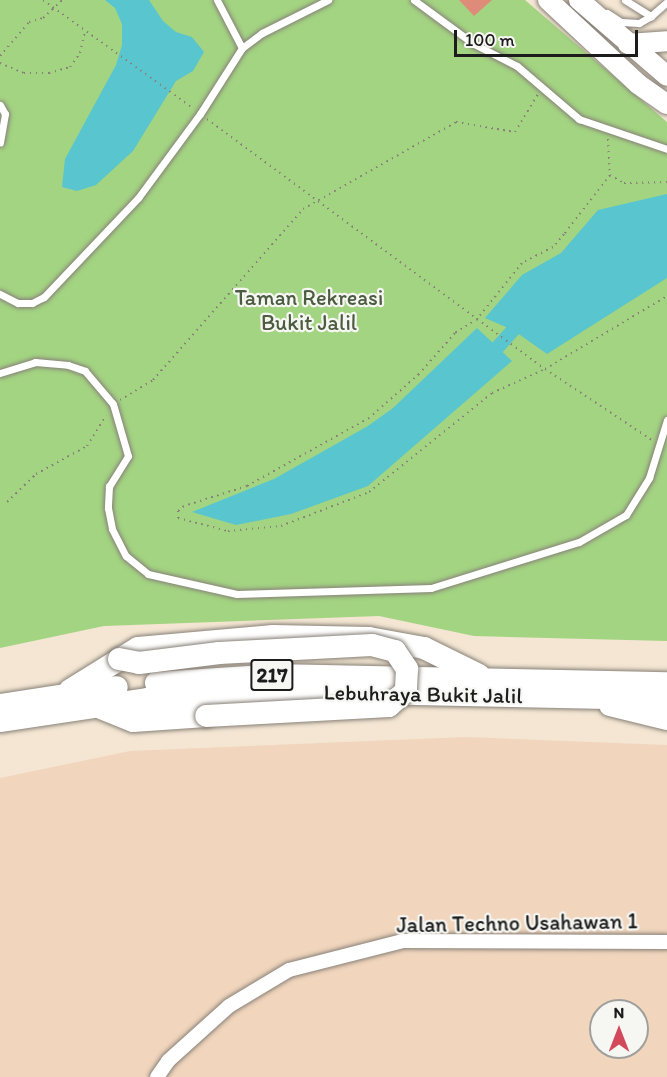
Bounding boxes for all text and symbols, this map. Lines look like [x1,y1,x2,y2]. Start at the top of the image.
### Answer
scale bar [457,18,642,56]
text: 100 m [465,29,515,51]
park label: Taman Rekreasi Bukit Jalil [235,284,383,336]
road number: 217 [250,657,294,693]
street label: Lebuhraya Bukit Jalil [323,679,523,709]
street label: Jalan Techno Usahawan 1 [398,908,636,938]
north arrow [589,999,649,1059]
text: N [614,1003,624,1022]

